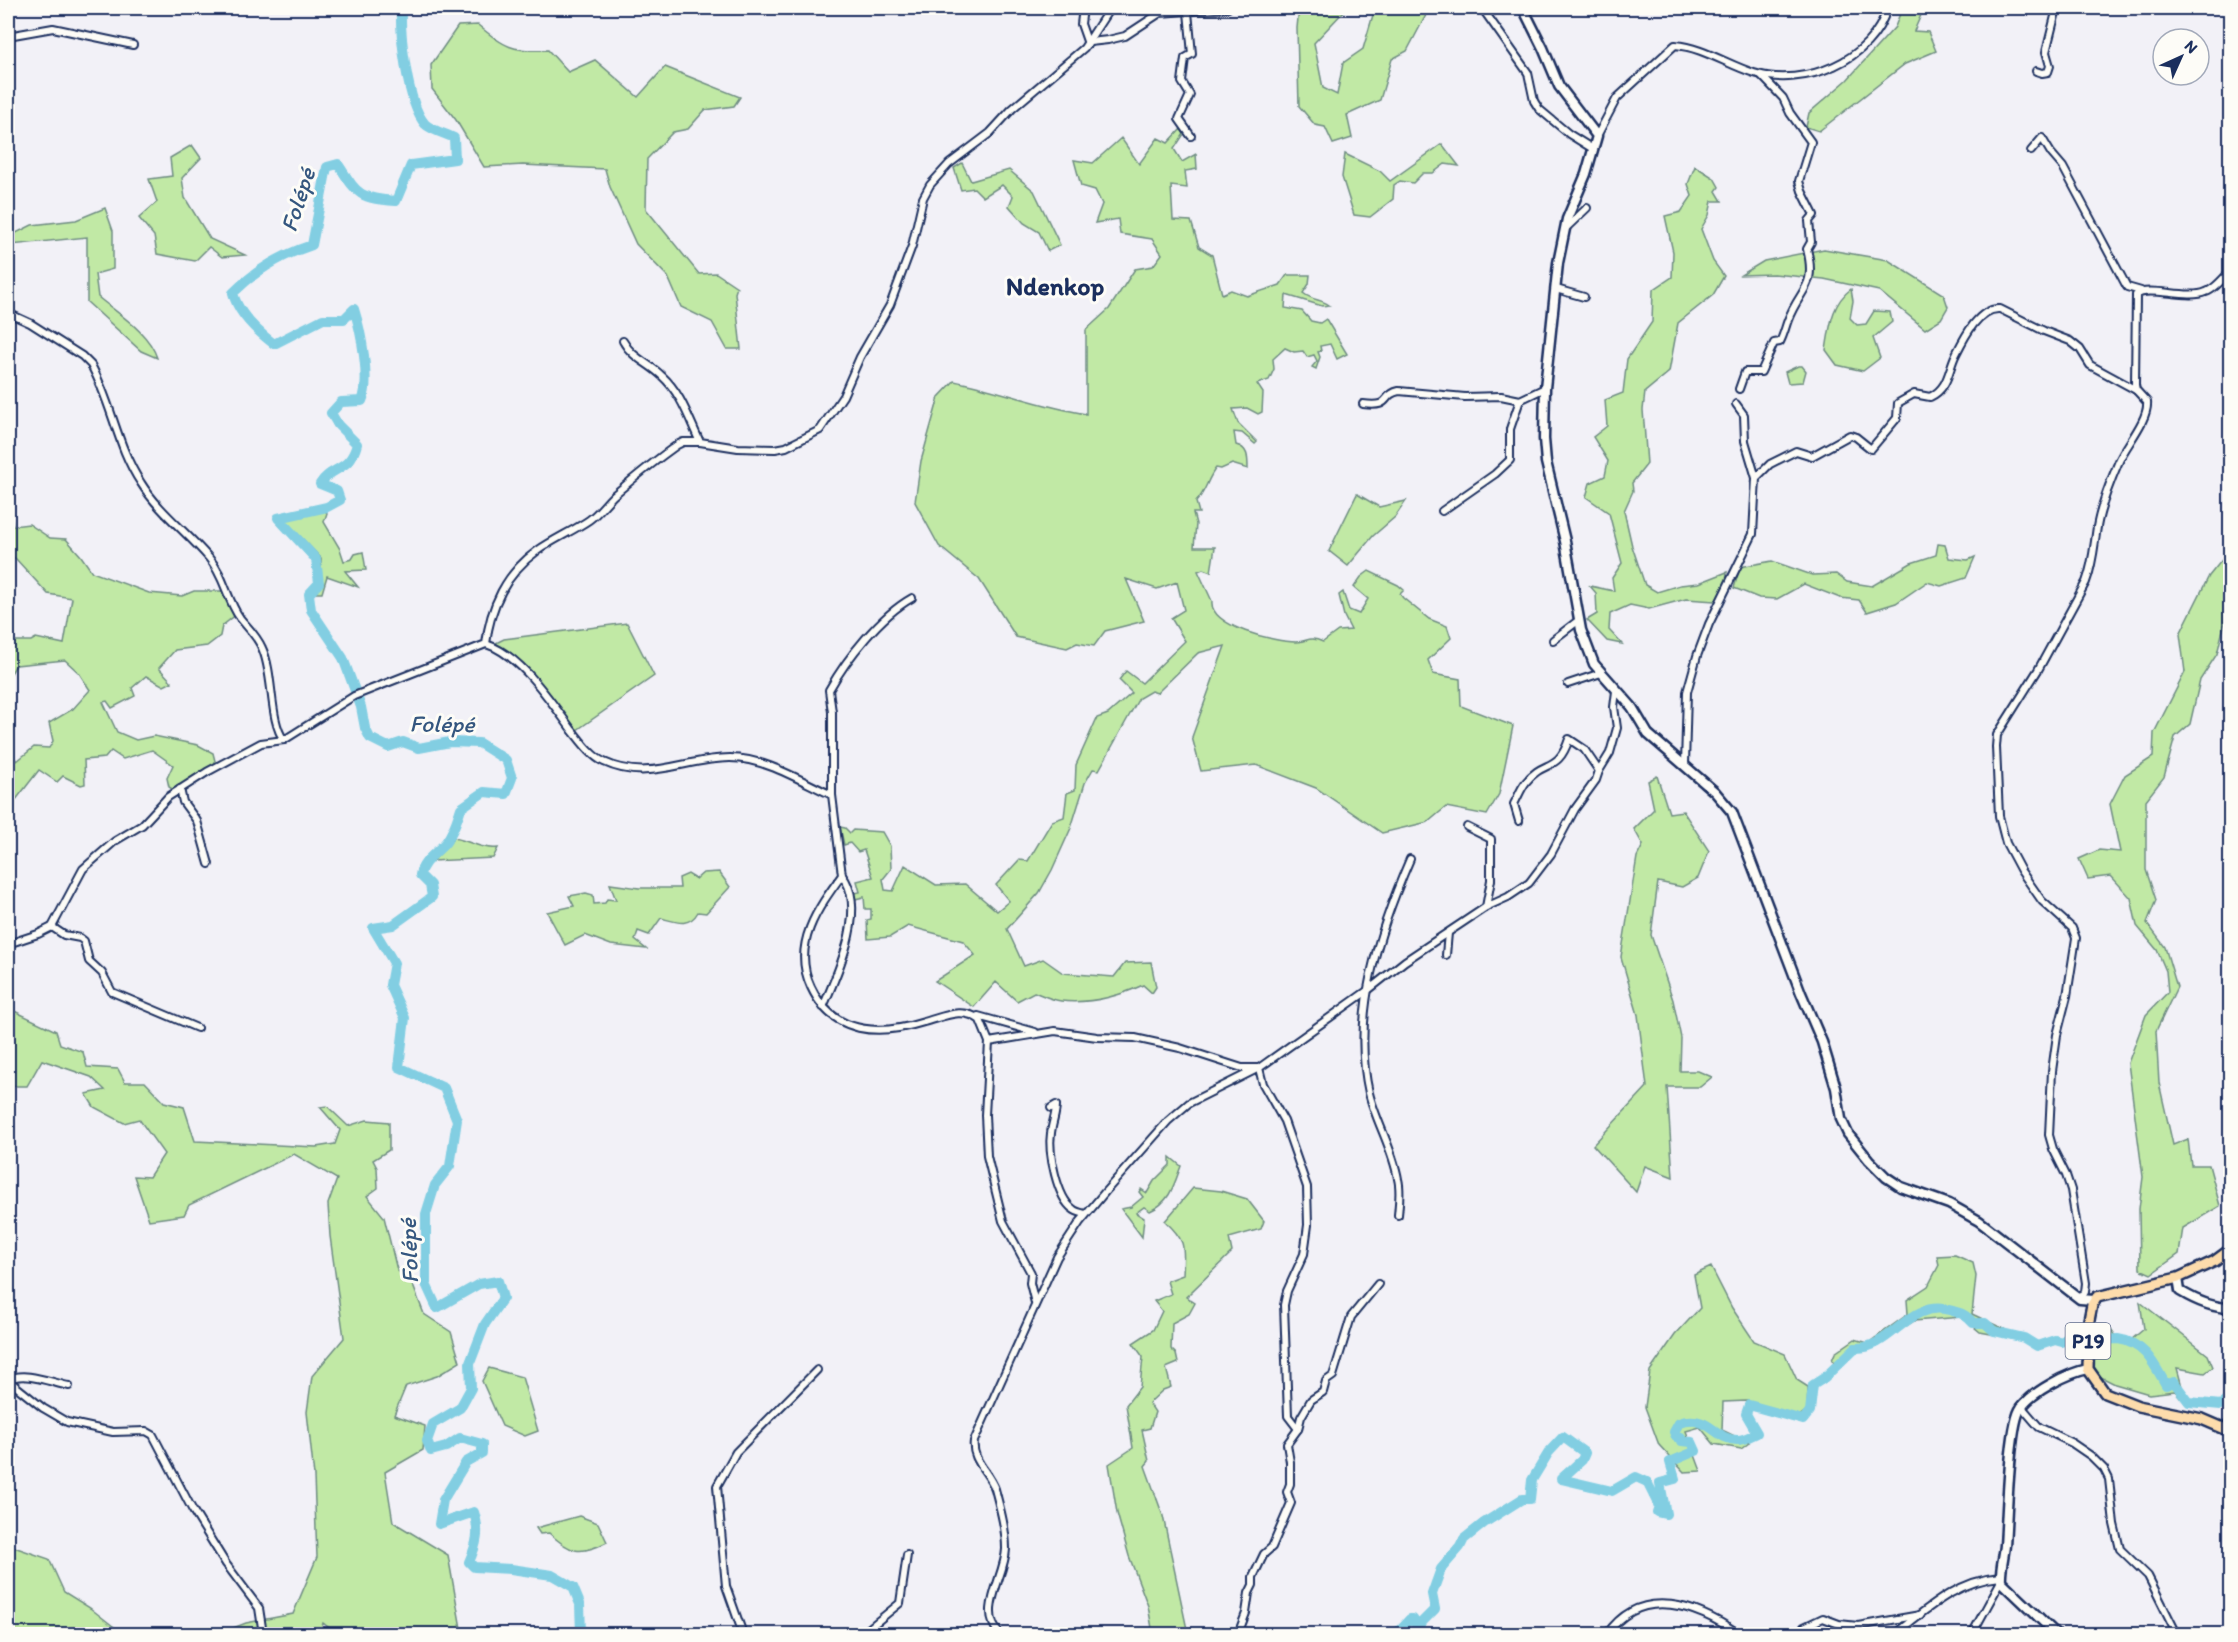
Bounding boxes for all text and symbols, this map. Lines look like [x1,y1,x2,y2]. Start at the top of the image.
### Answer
north arrow [2151,27,2211,87]
text: N [2181,36,2202,57]
water label: Folépé [274,163,322,235]
district label: Ndenkop [1006,270,1104,302]
water label: Folépé [409,708,476,739]
water label: Folépé [393,1216,424,1284]
road number: P19 [2066,1323,2110,1359]

